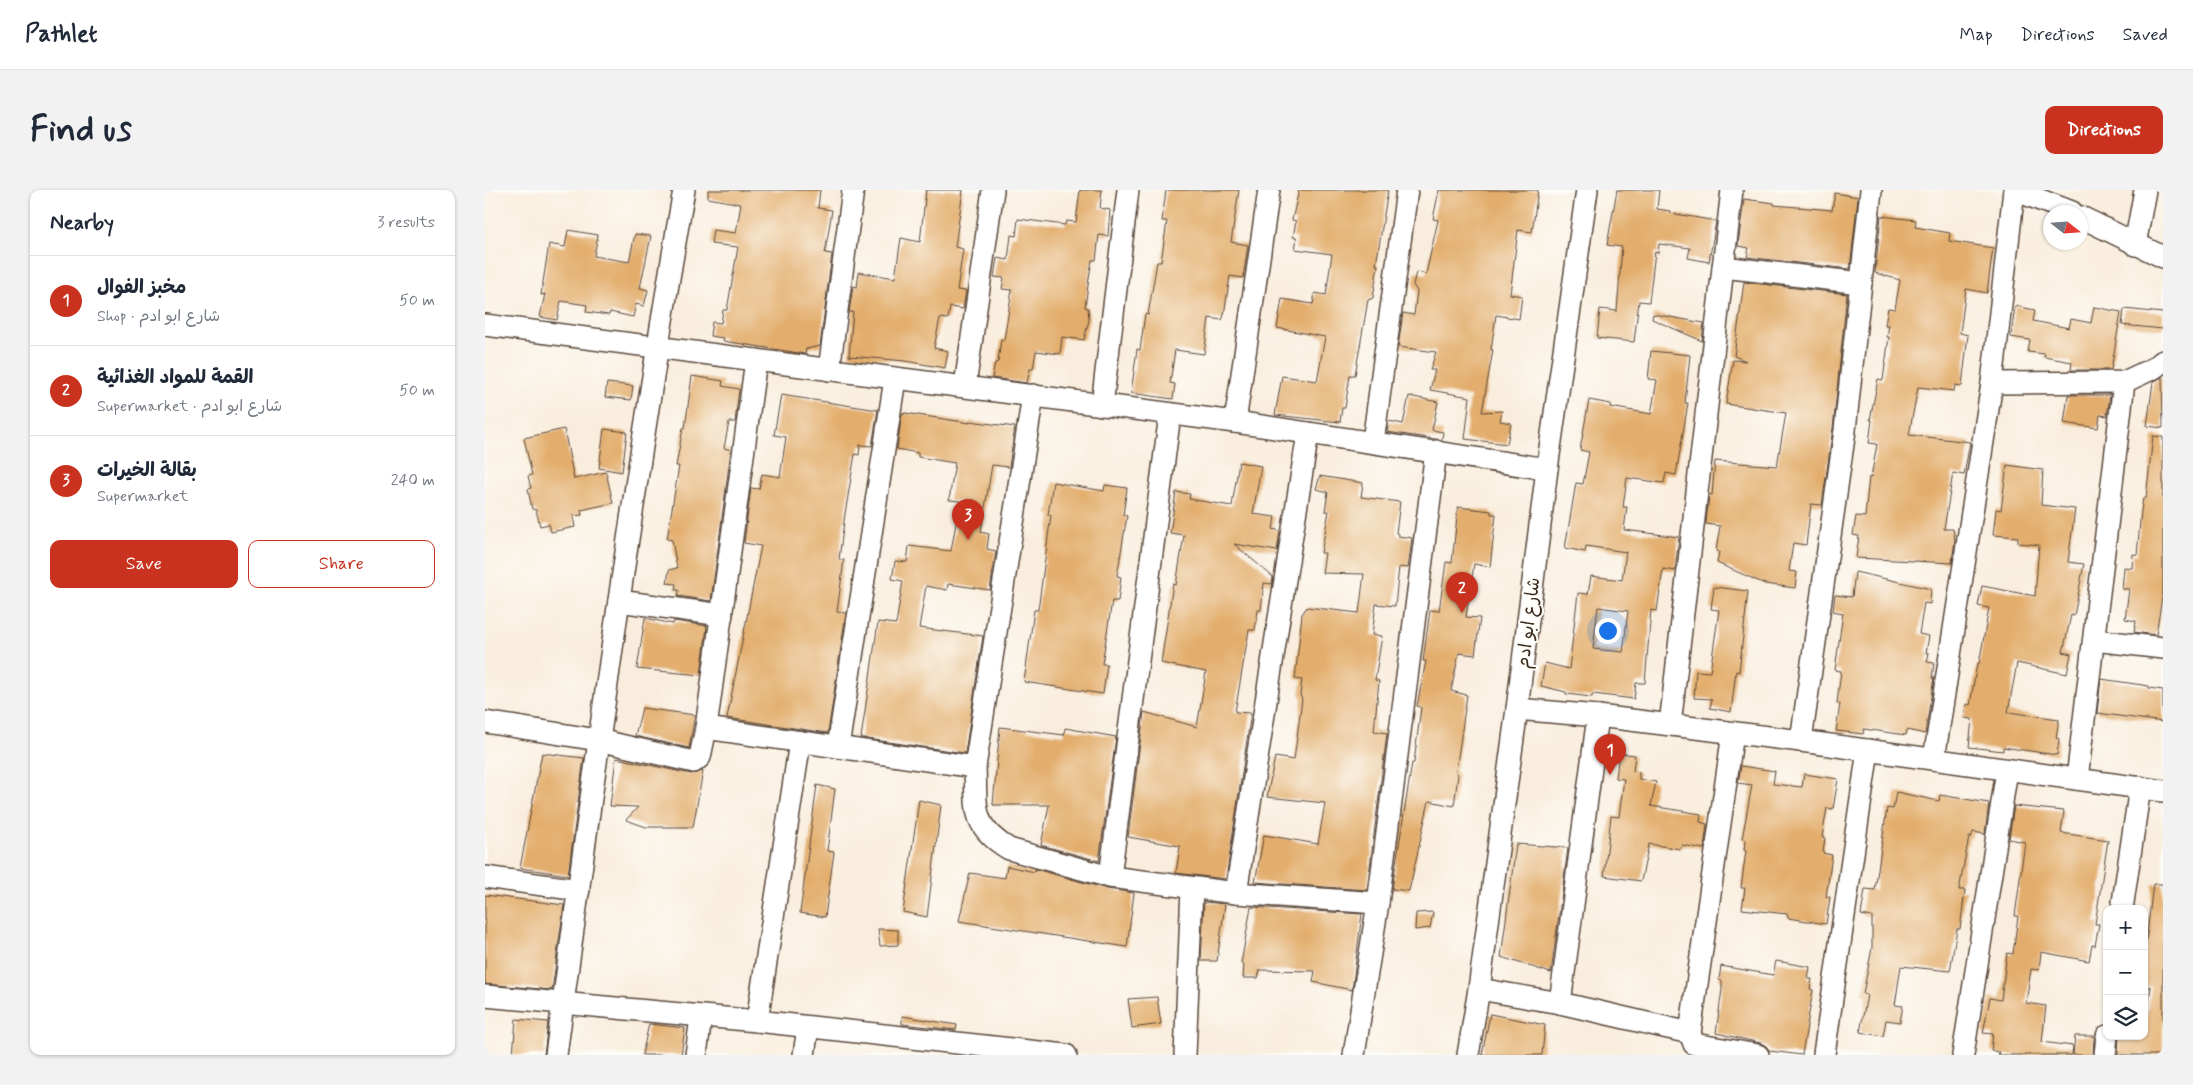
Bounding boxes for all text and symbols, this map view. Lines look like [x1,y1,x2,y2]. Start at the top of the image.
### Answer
text: Pathlet [25,19,97,50]
text: Map [1960,23,1993,47]
text: Directions [2021,23,2095,47]
text: Saved [2123,23,2168,47]
button: Directions [2045,106,2163,154]
text: Find us [30,107,132,153]
north arrow [2043,205,2088,250]
text: Nearby [50,209,114,237]
text: 3 results [377,212,435,233]
text: مخبز الفوال [97,275,186,300]
text: 1 [62,290,70,311]
text: 50 m [399,290,435,311]
text: Shop · شارع ابو ادم [97,306,220,327]
text: القمة للمواد الغذائية [97,365,253,390]
text: 2 [62,380,70,401]
text: 50 m [399,380,435,401]
text: Supermarket · شارع ابو ادم [97,396,282,417]
text: بقالة الخيرات [97,458,197,483]
text: 3 [62,470,70,491]
text: 240 m [391,470,435,491]
text: Supermarket [97,486,188,507]
pin: 3 [952,499,984,540]
button: Save [50,540,238,588]
button: Share [248,540,435,588]
pin: 2 [1446,572,1478,613]
street label: شارع ابو ادم [1511,576,1547,670]
your location [1595,618,1621,644]
pin: 1 [1594,734,1626,775]
map controls [2103,905,2148,1040]
button: + [2103,905,2148,950]
button: − [2103,950,2148,995]
button: layers [2103,995,2148,1040]

